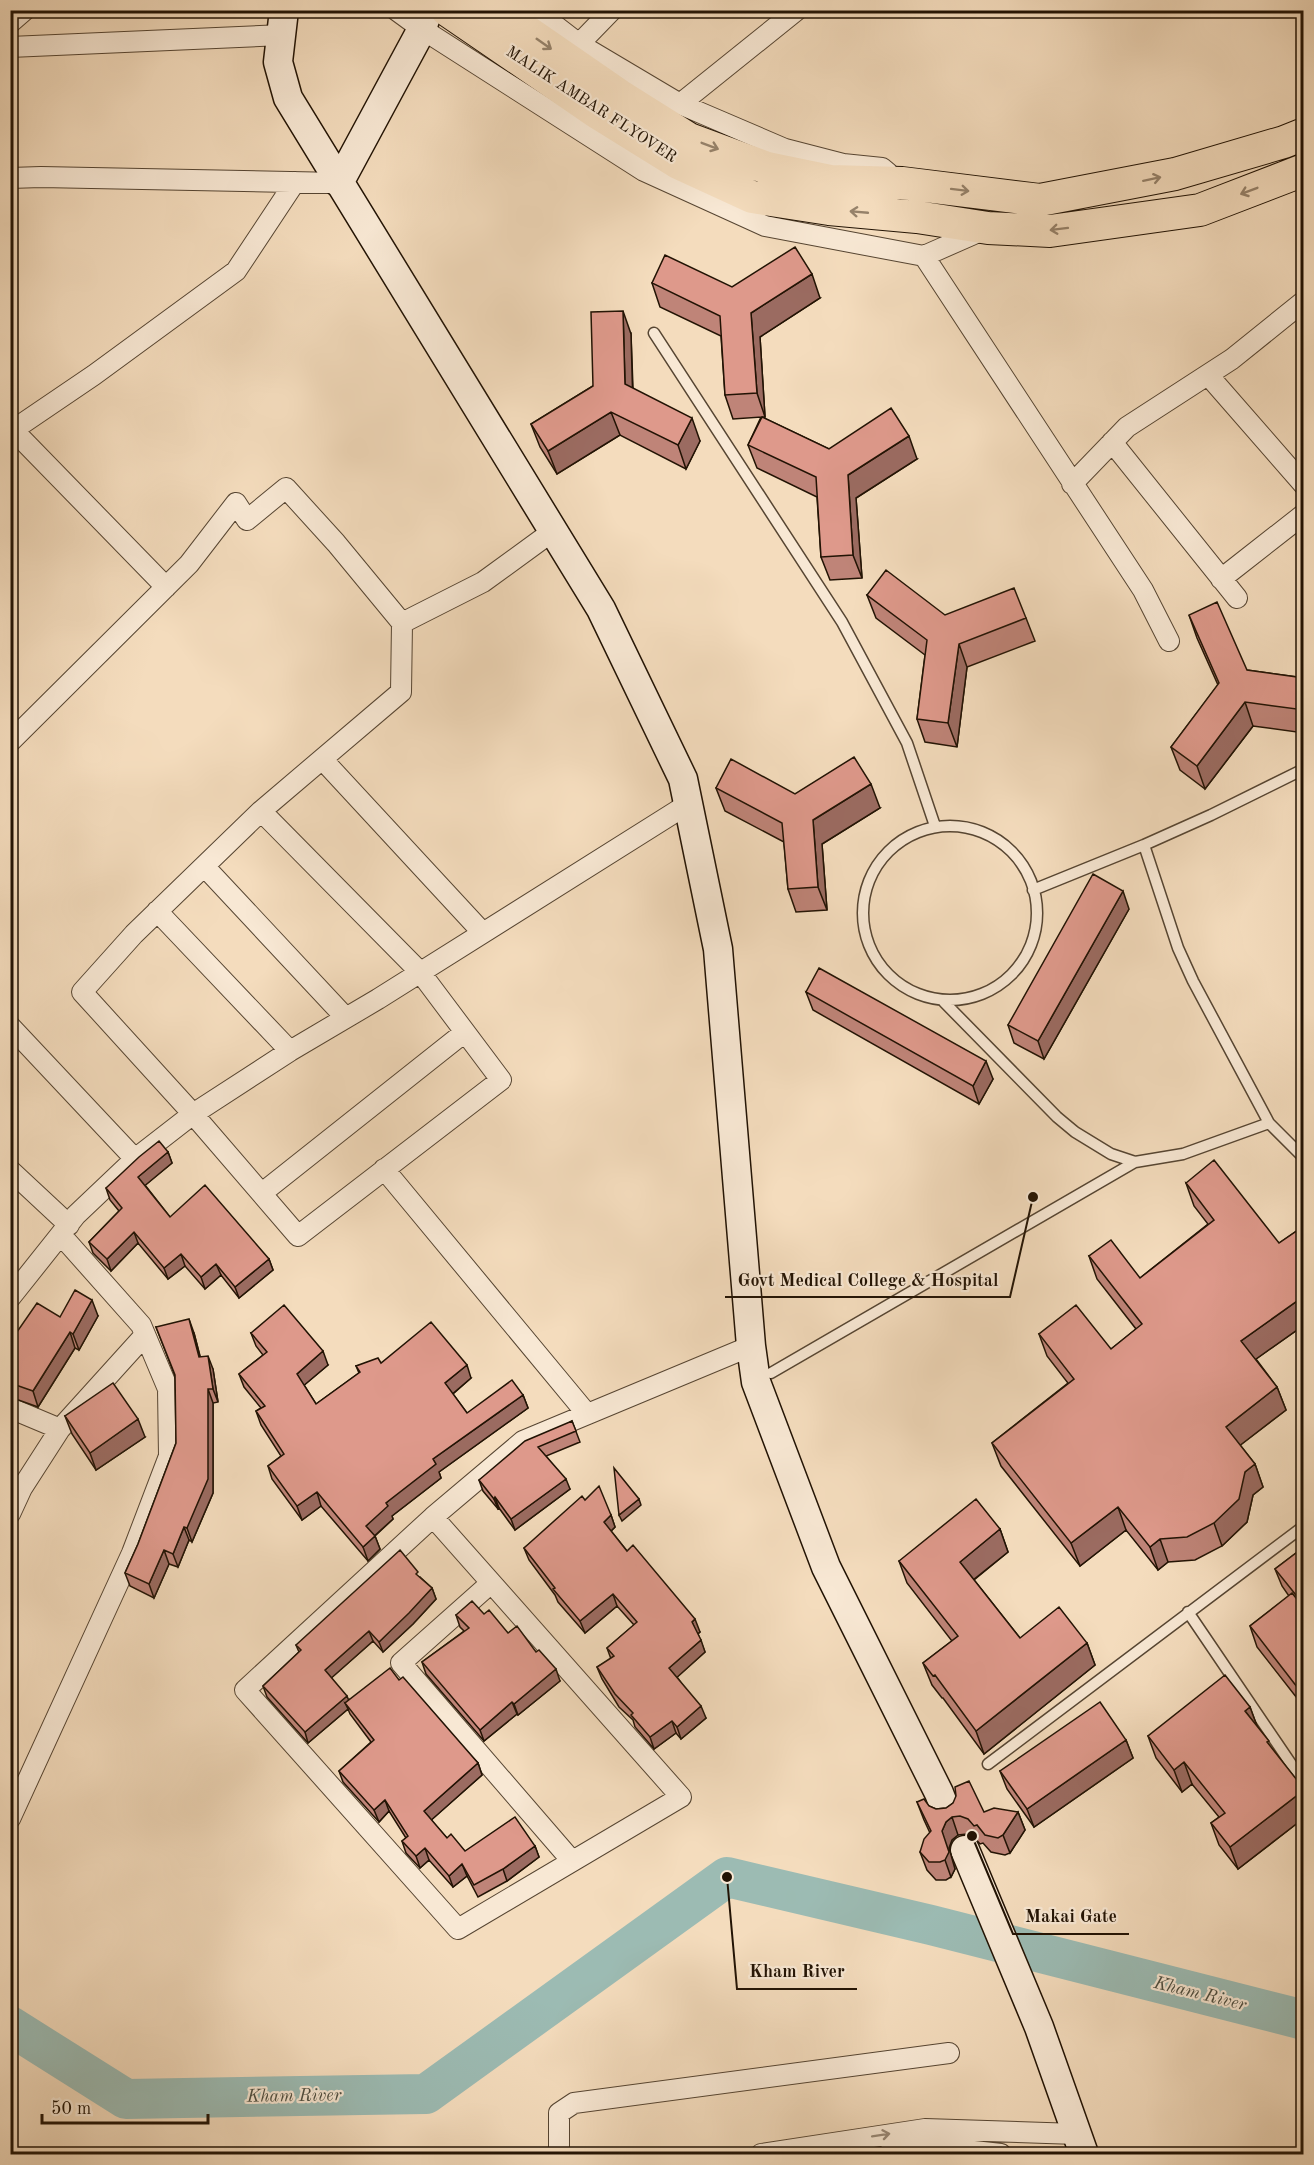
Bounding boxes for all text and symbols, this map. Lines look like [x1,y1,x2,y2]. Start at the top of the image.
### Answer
one-way arrow [536,38,552,50]
street label: MALIK AMBAR FLYOVER [503,44,679,166]
one-way arrow [700,142,718,153]
one-way arrow [1143,172,1162,184]
one-way arrow [950,185,969,196]
one-way arrow [1240,186,1259,197]
one-way arrow [850,206,870,217]
one-way arrow [1050,224,1069,235]
callout: Govt Medical College & Hospital [725,1261,1010,1297]
text: Govt Medical College & Hospital [738,1272,999,1290]
callout: Makai Gate [1013,1898,1129,1934]
text: Makai Gate [1025,1908,1117,1926]
callout: Kham River [737,1953,857,1989]
text: Kham River [749,1963,845,1981]
water label: Kham River [1151,1974,1249,2014]
water label: Kham River [246,2086,343,2106]
scale bar [42,2087,208,2125]
text: 50 m [51,2100,91,2118]
one-way arrow [870,2129,890,2140]

